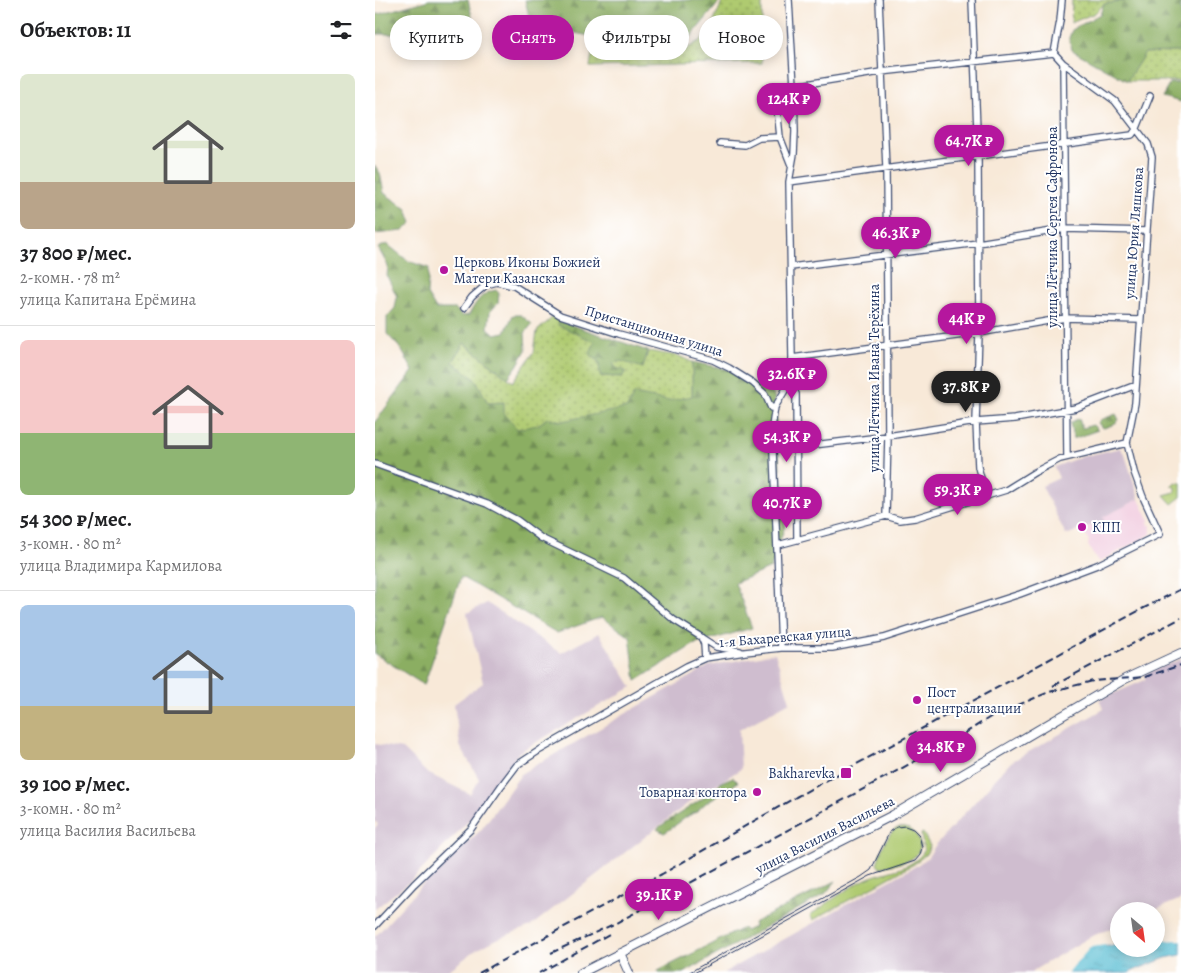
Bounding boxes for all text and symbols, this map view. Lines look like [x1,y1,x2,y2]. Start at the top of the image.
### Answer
chip: Купить [390,15,482,60]
chip: Снять [492,15,574,60]
chip: Фильтры [584,15,689,60]
chip: Новое [699,15,783,60]
text: Объектов: 11 [20,16,131,44]
icon: filters [327,16,355,44]
pin: 124K ₽ [748,82,830,125]
text: 124K ₽ [768,88,810,110]
icon: home [143,107,233,197]
pin: 64.7K ₽ [923,124,1015,167]
street label: улица Лётчика Сергея Сафронова [1043,126,1062,329]
text: 64.7K ₽ [945,130,993,152]
street label: улица Юрия Ляшкова [1120,166,1148,301]
pin: 46.3K ₽ [850,216,942,259]
text: 46.3K ₽ [872,222,920,244]
text: 37 800 ₽/мес. [20,239,132,267]
place label: Церковь Иконы Божией Матери Казанская [454,253,601,288]
marker: Церковь Иконы Божией Матери Казанская [438,264,450,276]
text: 2-комн. · 78 m² [20,267,120,289]
street label: улица Лётчика Ивана Терёхина [865,283,884,473]
text: улица Капитана Ерёмина [20,289,196,311]
street label: Пристанционная улица [583,301,726,361]
pin: 44K ₽ [932,302,1002,345]
text: 44K ₽ [949,308,985,330]
pin: 32.6K ₽ [746,358,838,400]
text: 32.6K ₽ [768,363,816,385]
pin: 37.8K ₽ [920,370,1012,413]
icon: home [143,372,233,462]
text: 37.8K ₽ [942,376,990,398]
pin: 54.3K ₽ [741,420,833,463]
text: 54.3K ₽ [763,426,811,448]
pin: 59.3K ₽ [912,474,1004,516]
text: 59.3K ₽ [935,479,981,501]
pin: 40.7K ₽ [741,486,833,529]
text: 40.7K ₽ [763,492,811,514]
text: 54 300 ₽/мес. [20,505,132,533]
place label: КПП [1092,518,1121,537]
marker: КПП [1076,521,1088,533]
text: 3-комн. · 80 m² [20,533,121,555]
text: улица Владимира Кармилова [20,555,222,577]
street label: 1-я Бахаревская улица [718,622,852,652]
icon: home [143,637,233,727]
place label: Пост централизации [927,683,1021,718]
marker: Пост централизации [911,694,923,706]
pin: 34.8K ₽ [895,730,987,773]
text: 34.8K ₽ [917,736,965,758]
place label: Bakharevka [768,764,835,783]
marker: Bakharevka [839,766,853,780]
text: 39 100 ₽/мес. [20,770,131,798]
place label: Товарная контора [639,783,748,802]
marker: Товарная контора [751,786,763,798]
street label: улица Василия Васильева [751,791,898,879]
text: 3-комн. · 80 m² [20,798,121,820]
text: улица Василия Васильева [20,820,196,842]
pin: 39.1K ₽ [613,878,705,921]
text: 39.1K ₽ [636,884,682,906]
north arrow [1110,902,1165,958]
map controls [1110,902,1165,957]

